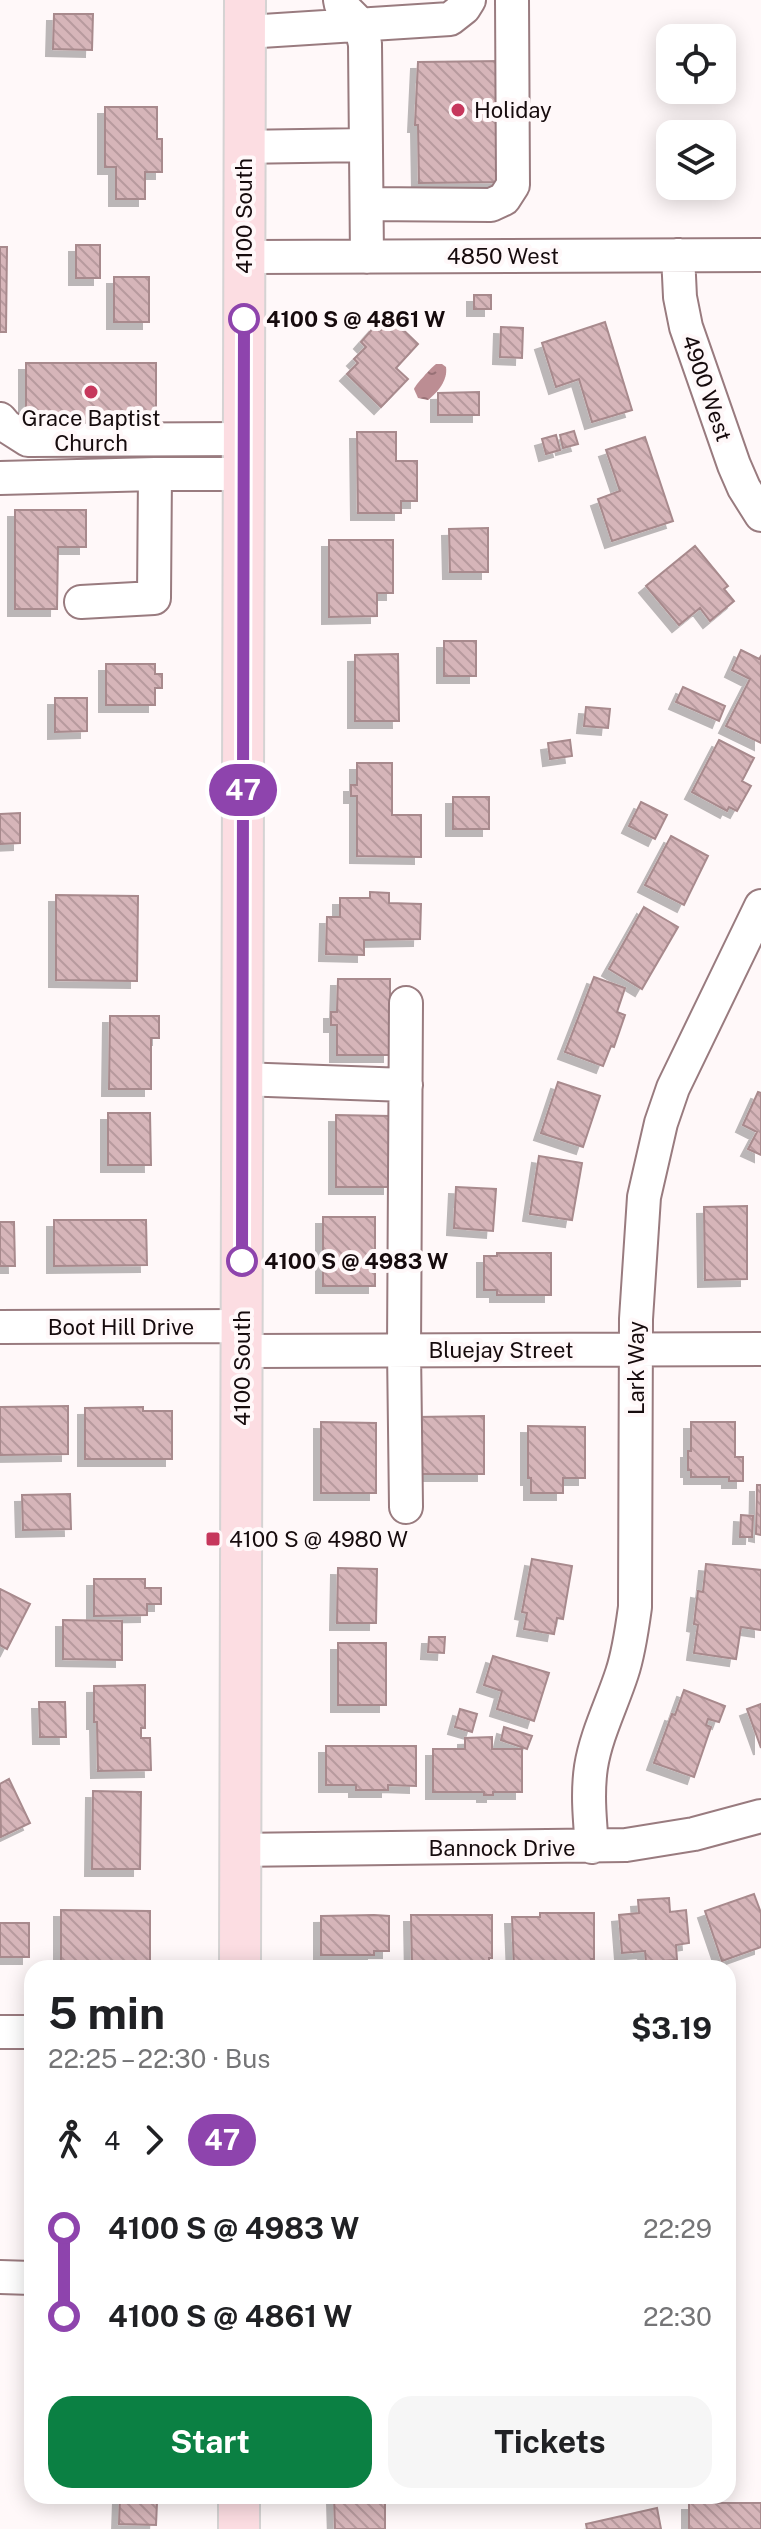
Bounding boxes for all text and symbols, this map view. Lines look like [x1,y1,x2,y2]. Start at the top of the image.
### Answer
map controls [656,24,736,200]
button: locate [656,24,736,104]
place label: Holiday [474,97,552,123]
marker: Holiday [449,101,467,119]
button: layers [656,120,736,200]
street label: 4100 South [231,158,257,274]
street label: 4850 West [447,243,559,269]
marker: 4100 S @ 4861 W [229,304,259,334]
place label: 4100 S @ 4861 W [266,306,445,332]
street label: 4900 West [677,331,737,445]
marker: Grace Baptist Church [82,383,100,401]
place label: Grace Baptist Church [22,405,161,456]
line badge: 47 [207,764,279,816]
text: 47 [225,773,261,806]
marker: 4100 S @ 4983 W [227,1246,257,1276]
place label: 4100 S @ 4983 W [264,1248,448,1274]
street label: 4100 South [229,1310,255,1426]
street label: Boot Hill Drive [48,1314,194,1340]
street label: Lark Way [623,1321,649,1415]
street label: Bluejay Street [428,1337,574,1363]
place label: 4100 S @ 4980 W [229,1526,408,1552]
marker: 4100 S @ 4980 W [204,1530,222,1548]
street label: Bannock Drive [429,1835,575,1861]
text: 5 min [48,1987,165,2039]
text: $3.19 [631,2010,712,2046]
text: 22:25 – 22:30 · Bus [48,2043,271,2074]
icon: walk [48,2118,92,2162]
icon: forward [132,2118,176,2162]
text: 47 [204,2123,240,2156]
text: 4 [104,2125,120,2156]
text: 4100 S @ 4983 W [108,2210,359,2246]
text: 22:29 [643,2213,712,2244]
text: 4100 S @ 4861 W [108,2298,352,2334]
text: 22:30 [643,2301,712,2332]
button: Start [48,2396,372,2488]
button: Tickets [388,2396,712,2488]

